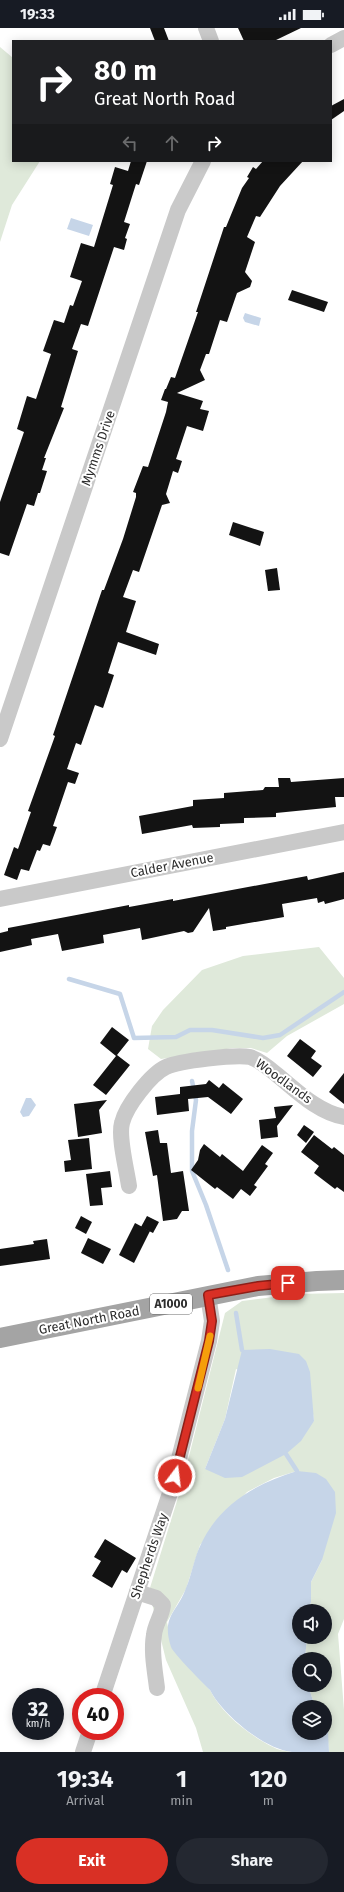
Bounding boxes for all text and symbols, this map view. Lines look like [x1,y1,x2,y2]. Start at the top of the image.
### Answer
text: 19:33 [20,5,55,23]
text: 80 m [94,54,157,87]
icon: right [28,56,80,108]
text: Great North Road [94,88,236,110]
icon: left [119,132,141,154]
icon: ahead [161,132,183,154]
icon: right [203,132,225,154]
street label: Mymms Drive [78,408,118,488]
street label: Calder Avenue [129,850,215,880]
street label: Woodlands [253,1056,315,1106]
pin [271,1266,305,1300]
icon: arrive [277,1272,299,1294]
road number: A1000 [150,1294,192,1314]
street label: Great North Road [37,1303,141,1337]
position arrow [154,1455,196,1497]
street label: Shepherds Way [127,1511,171,1601]
map controls [292,1604,332,1740]
button: sound [292,1604,332,1644]
button: search [292,1652,332,1692]
speed limit sign: 40 [72,1688,124,1740]
text: 32 [28,1697,48,1721]
button: layers [292,1700,332,1740]
text: km/h [26,1718,50,1730]
text: 19:34 [57,1765,114,1793]
text: 1 [176,1765,187,1793]
text: 120 [250,1765,287,1793]
text: Arrival [66,1793,104,1808]
text: min [170,1793,193,1808]
text: m [263,1793,274,1808]
button: Exit [16,1838,168,1884]
button: Share [176,1838,328,1884]

